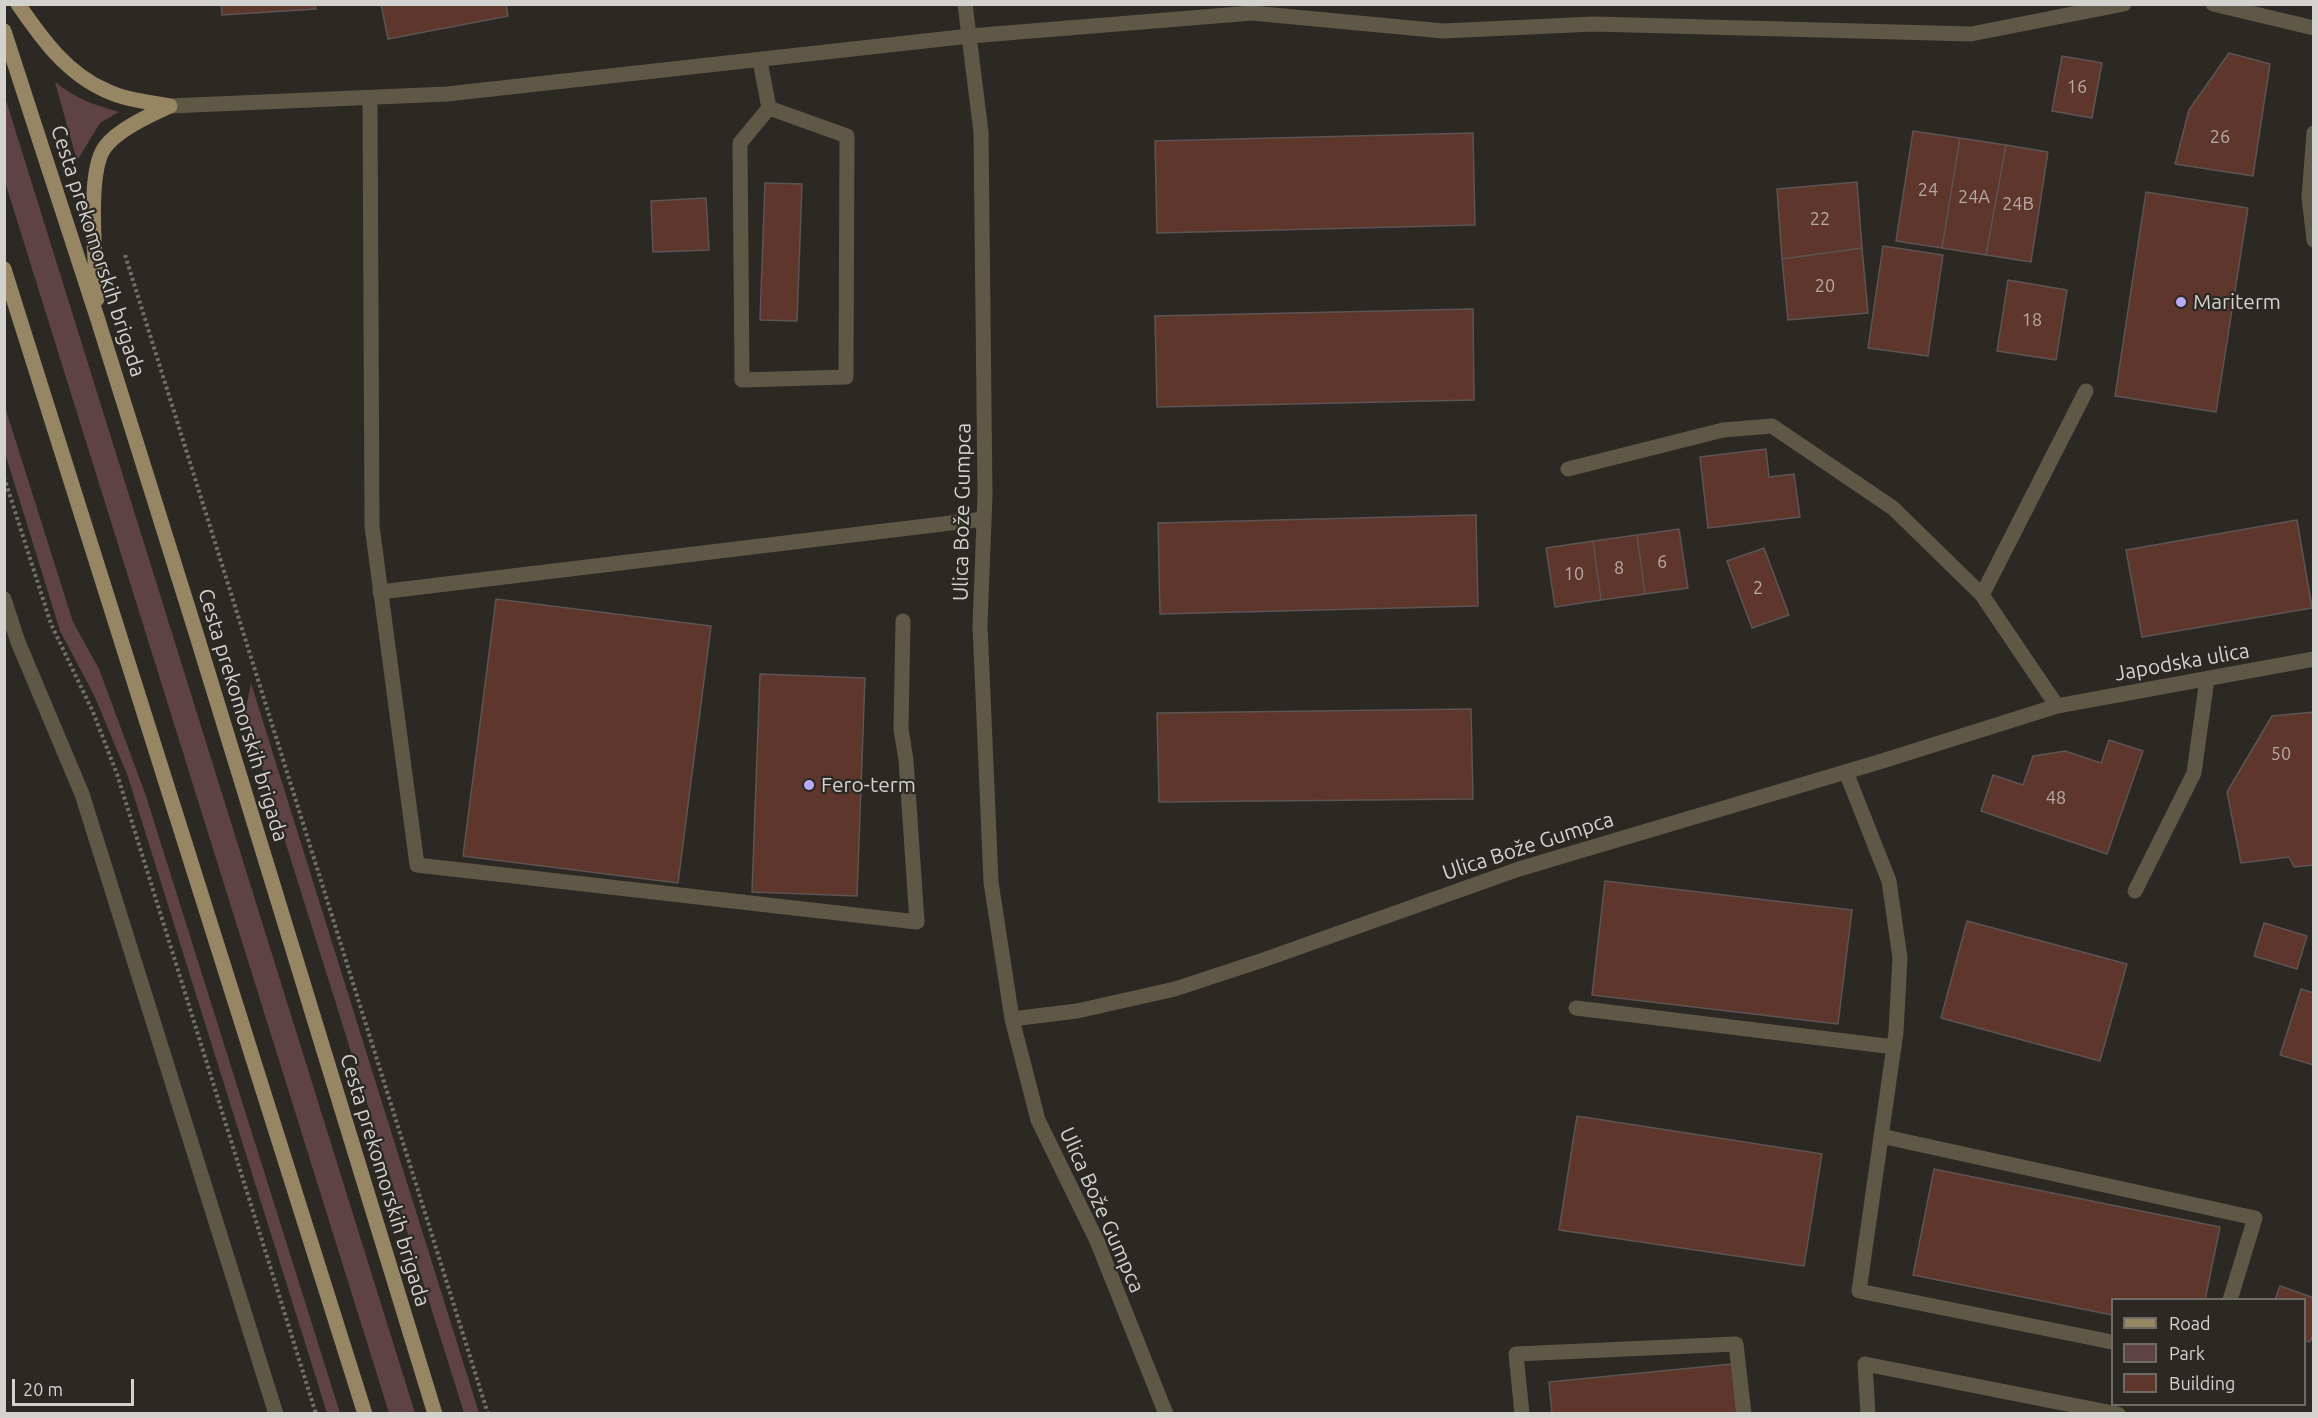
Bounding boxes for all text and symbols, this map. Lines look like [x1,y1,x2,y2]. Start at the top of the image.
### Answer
house number: 16 [2067,76,2087,98]
street label: Cesta prekomorskih brigada [45,122,151,380]
house number: 26 [2210,126,2230,148]
house number: 24 [1918,179,1938,201]
house number: 24A [1958,186,1990,208]
house number: 24B [2002,193,2034,215]
house number: 22 [1810,208,1830,230]
house number: 20 [1815,275,1835,297]
place label: Mariterm [2193,289,2281,315]
marker: Mariterm [2174,295,2188,309]
house number: 18 [2022,309,2042,331]
street label: Ulica Bože Gumpca [948,423,976,601]
house number: 6 [1657,551,1667,573]
house number: 8 [1614,557,1624,579]
house number: 10 [1564,563,1584,585]
house number: 2 [1753,577,1763,599]
street label: Cesta prekomorskih brigada [193,586,293,844]
street label: Japodska ulica [2113,638,2251,686]
house number: 50 [2271,743,2291,765]
place label: Fero-term [821,772,916,798]
marker: Fero-term [802,778,816,792]
house number: 48 [2046,787,2066,809]
street label: Ulica Bože Gumpca [1439,806,1617,886]
street label: Cesta prekomorskih brigada [335,1051,435,1309]
street label: Ulica Bože Gumpca [1054,1123,1150,1297]
legend [2111,1298,2306,1406]
text: Road [2169,1313,2211,1333]
text: Park [2169,1343,2205,1363]
scale bar [15,1367,136,1405]
text: Building [2169,1373,2235,1393]
text: 20 m [23,1379,63,1399]

